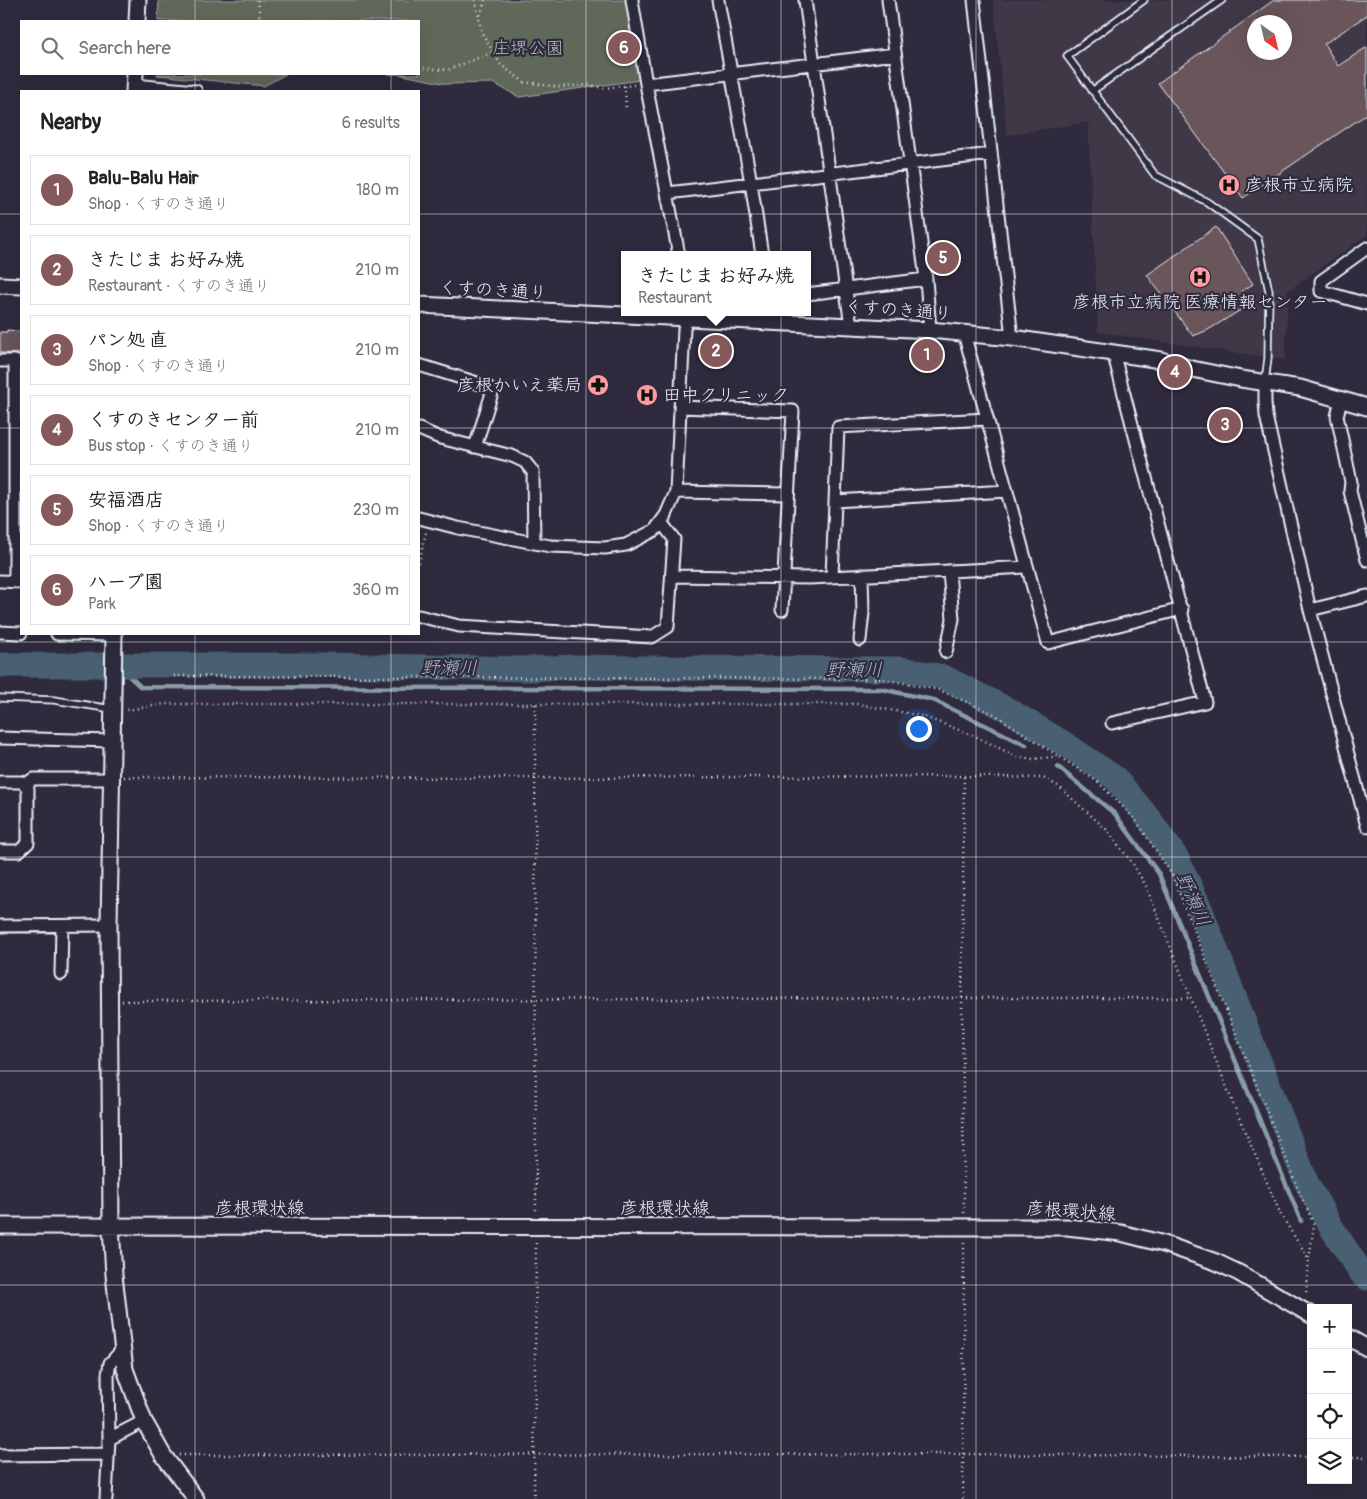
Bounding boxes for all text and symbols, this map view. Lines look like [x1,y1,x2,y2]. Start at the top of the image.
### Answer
north arrow [1247,15,1292,60]
search box [20,20,420,75]
pin: 6 [608,29,640,67]
icon: search [38,34,66,62]
text: Search here [78,36,171,60]
park label: 庄堺公園 [492,37,564,60]
text: Nearby [40,109,101,136]
text: 6 results [342,113,400,133]
text: Balu-Balu Hair [88,166,199,190]
hospital icon: 彦根市立病院 [1217,173,1241,197]
place label: 彦根市立病院 [1245,174,1353,197]
text: 1 [54,180,60,200]
text: 180 m [356,180,399,200]
text: Shop · くすのき通り [88,194,229,214]
pin: 5 [927,239,959,277]
text: きたじま お好み焼 [88,248,244,272]
popup [621,251,811,316]
text: 2 [53,260,61,280]
text: 210 m [355,260,399,280]
text: きたじま お好み焼 [638,264,794,288]
hospital icon: 彦根市立病院 医療情報センター [1188,265,1212,289]
text: Restaurant · くすのき通り [88,276,270,296]
street label: くすのき通り [438,276,548,305]
text: Restaurant [638,288,712,308]
place label: 彦根市立病院 医療情報センター [1072,291,1328,314]
street label: くすのき通り [843,295,953,326]
text: パン処 直 [88,328,168,352]
pin: 2 [700,332,732,370]
pin: 1 [911,336,943,374]
text: 3 [53,340,61,360]
text: 210 m [355,340,399,360]
pin: 4 [1159,353,1191,391]
text: Shop · くすのき通り [88,356,229,376]
pharmacy icon: 彦根かいえ薬局 [586,373,610,397]
place label: 彦根かいえ薬局 [457,374,582,397]
hospital icon: 田中クリニック [635,383,659,407]
place label: 田中クリニック [663,384,789,407]
pin: 3 [1209,406,1241,444]
text: くすのきセンター前 [88,408,259,432]
text: 4 [52,420,62,440]
text: 210 m [355,420,399,440]
text: Bus stop · くすのき通り [88,436,254,456]
text: 安福酒店 [88,488,164,512]
text: 5 [53,500,61,520]
text: 230 m [353,500,399,520]
text: Shop · くすのき通り [88,516,229,536]
text: ハーブ園 [88,570,163,594]
text: 6 [52,580,62,600]
text: 360 m [352,580,399,600]
text: Park [88,594,116,614]
water label: 野瀬川 [420,656,478,680]
water label: 野瀬川 [825,658,883,682]
your location [906,716,932,742]
water label: 野瀬川 [1171,868,1216,930]
street label: 彦根環状線 [215,1197,305,1220]
street label: 彦根環状線 [620,1197,710,1220]
street label: 彦根環状線 [1025,1197,1117,1226]
map controls [1307,1304,1352,1484]
button: + [1307,1304,1352,1349]
button: − [1307,1349,1352,1394]
button: locate [1307,1394,1352,1439]
button: layers [1307,1439,1352,1484]

